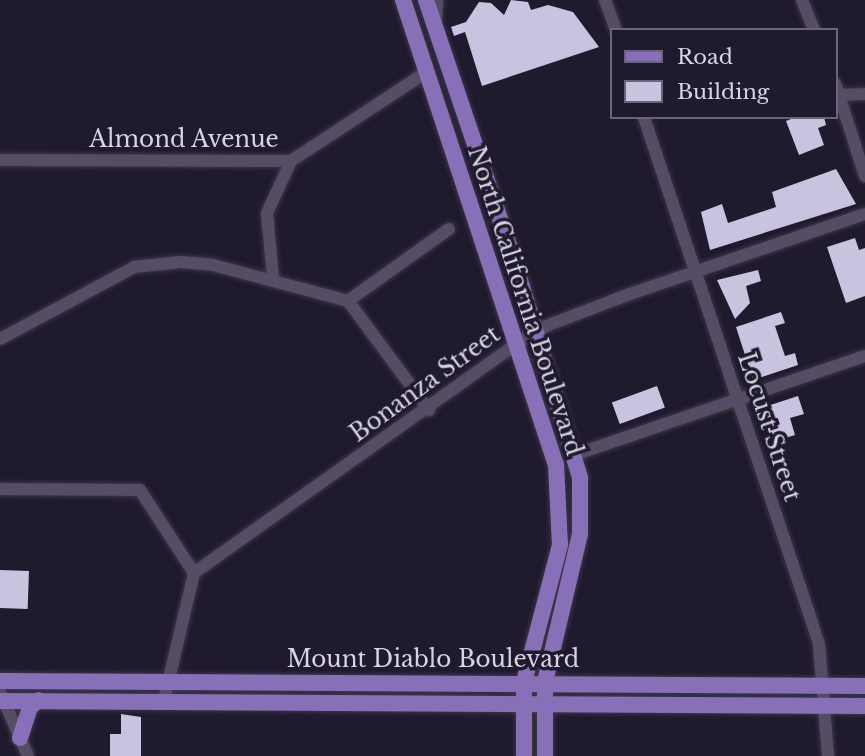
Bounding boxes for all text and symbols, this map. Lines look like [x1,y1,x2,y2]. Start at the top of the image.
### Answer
legend [610,28,837,119]
text: Road [677,44,733,70]
text: Building [677,79,769,105]
street label: Almond Avenue [89,125,279,153]
street label: North California Boulevard [462,143,588,459]
street label: Bonanza Street [345,320,505,448]
street label: Locust Street [732,349,806,505]
street label: Mount Diablo Boulevard [287,645,579,673]

